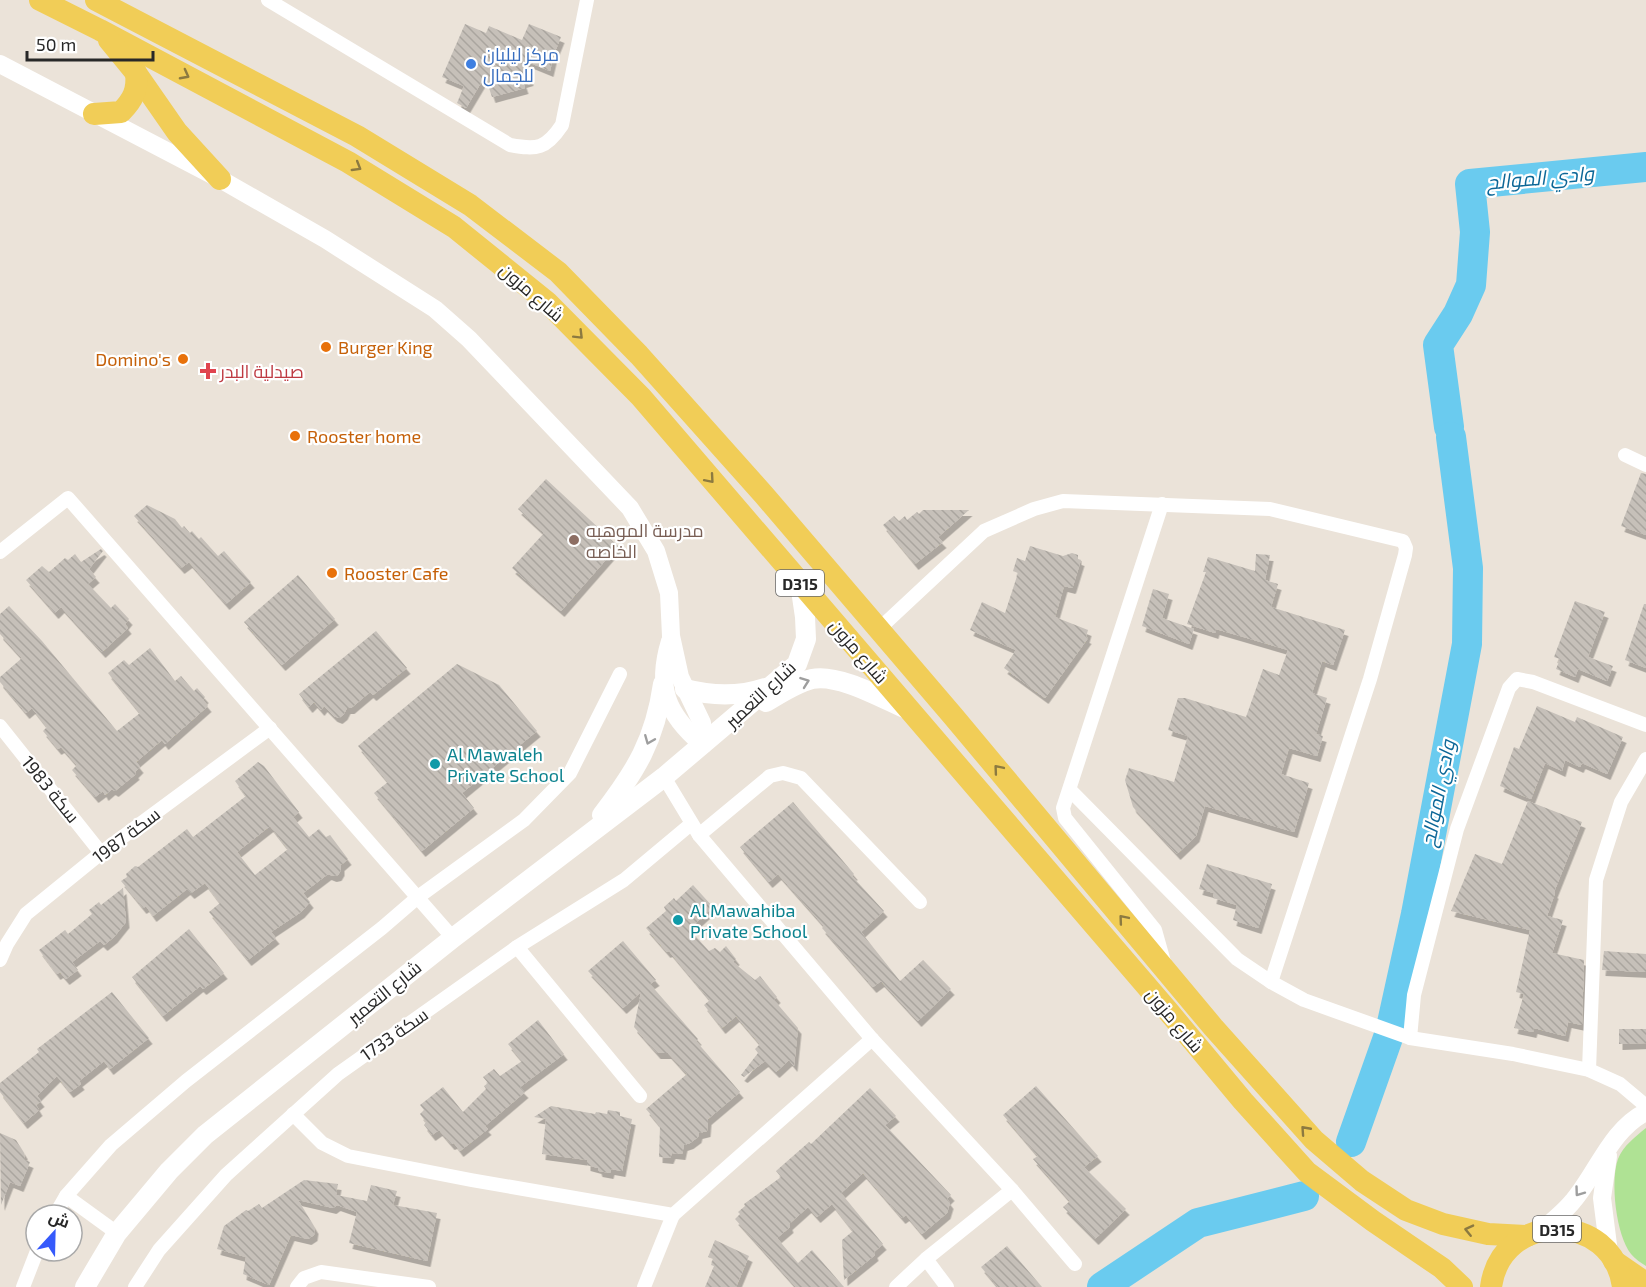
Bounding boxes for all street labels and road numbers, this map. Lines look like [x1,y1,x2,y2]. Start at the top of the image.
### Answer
street label: شارع مزون [494,258,569,327]
road number: D315 [776,570,824,596]
street label: شارع مزون [824,614,893,689]
street label: شارع التعمير [719,656,801,734]
street label: سكة 1983 [17,751,85,827]
street label: سكة 1987 [88,803,164,867]
street label: شارع التعمير [342,956,426,1031]
street label: شارع مزون [1140,983,1208,1058]
street label: سكة 1733 [356,1003,432,1065]
road number: D315 [1533,1216,1581,1242]

